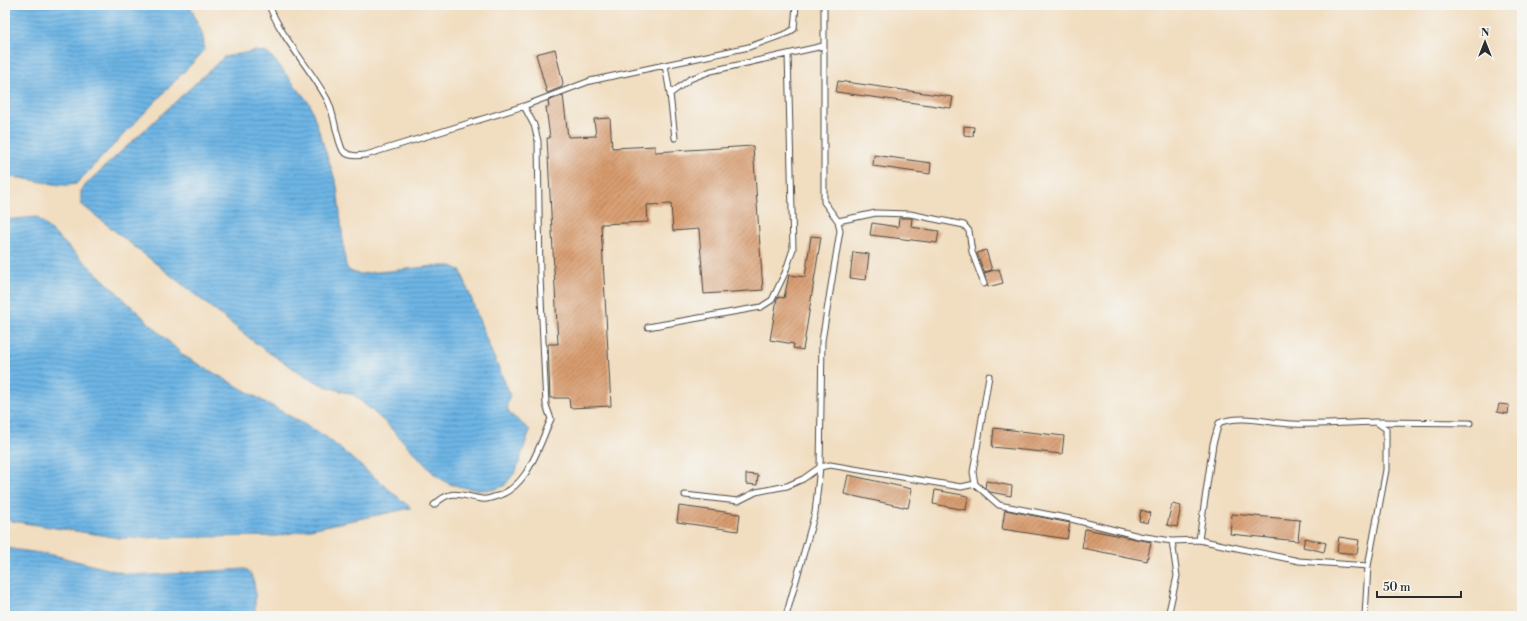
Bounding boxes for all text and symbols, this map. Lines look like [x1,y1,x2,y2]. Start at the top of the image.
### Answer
north arrow [1465,22,1505,62]
text: N [1481,26,1490,40]
scale bar [1377,573,1461,599]
text: 50 m [1383,580,1411,595]

